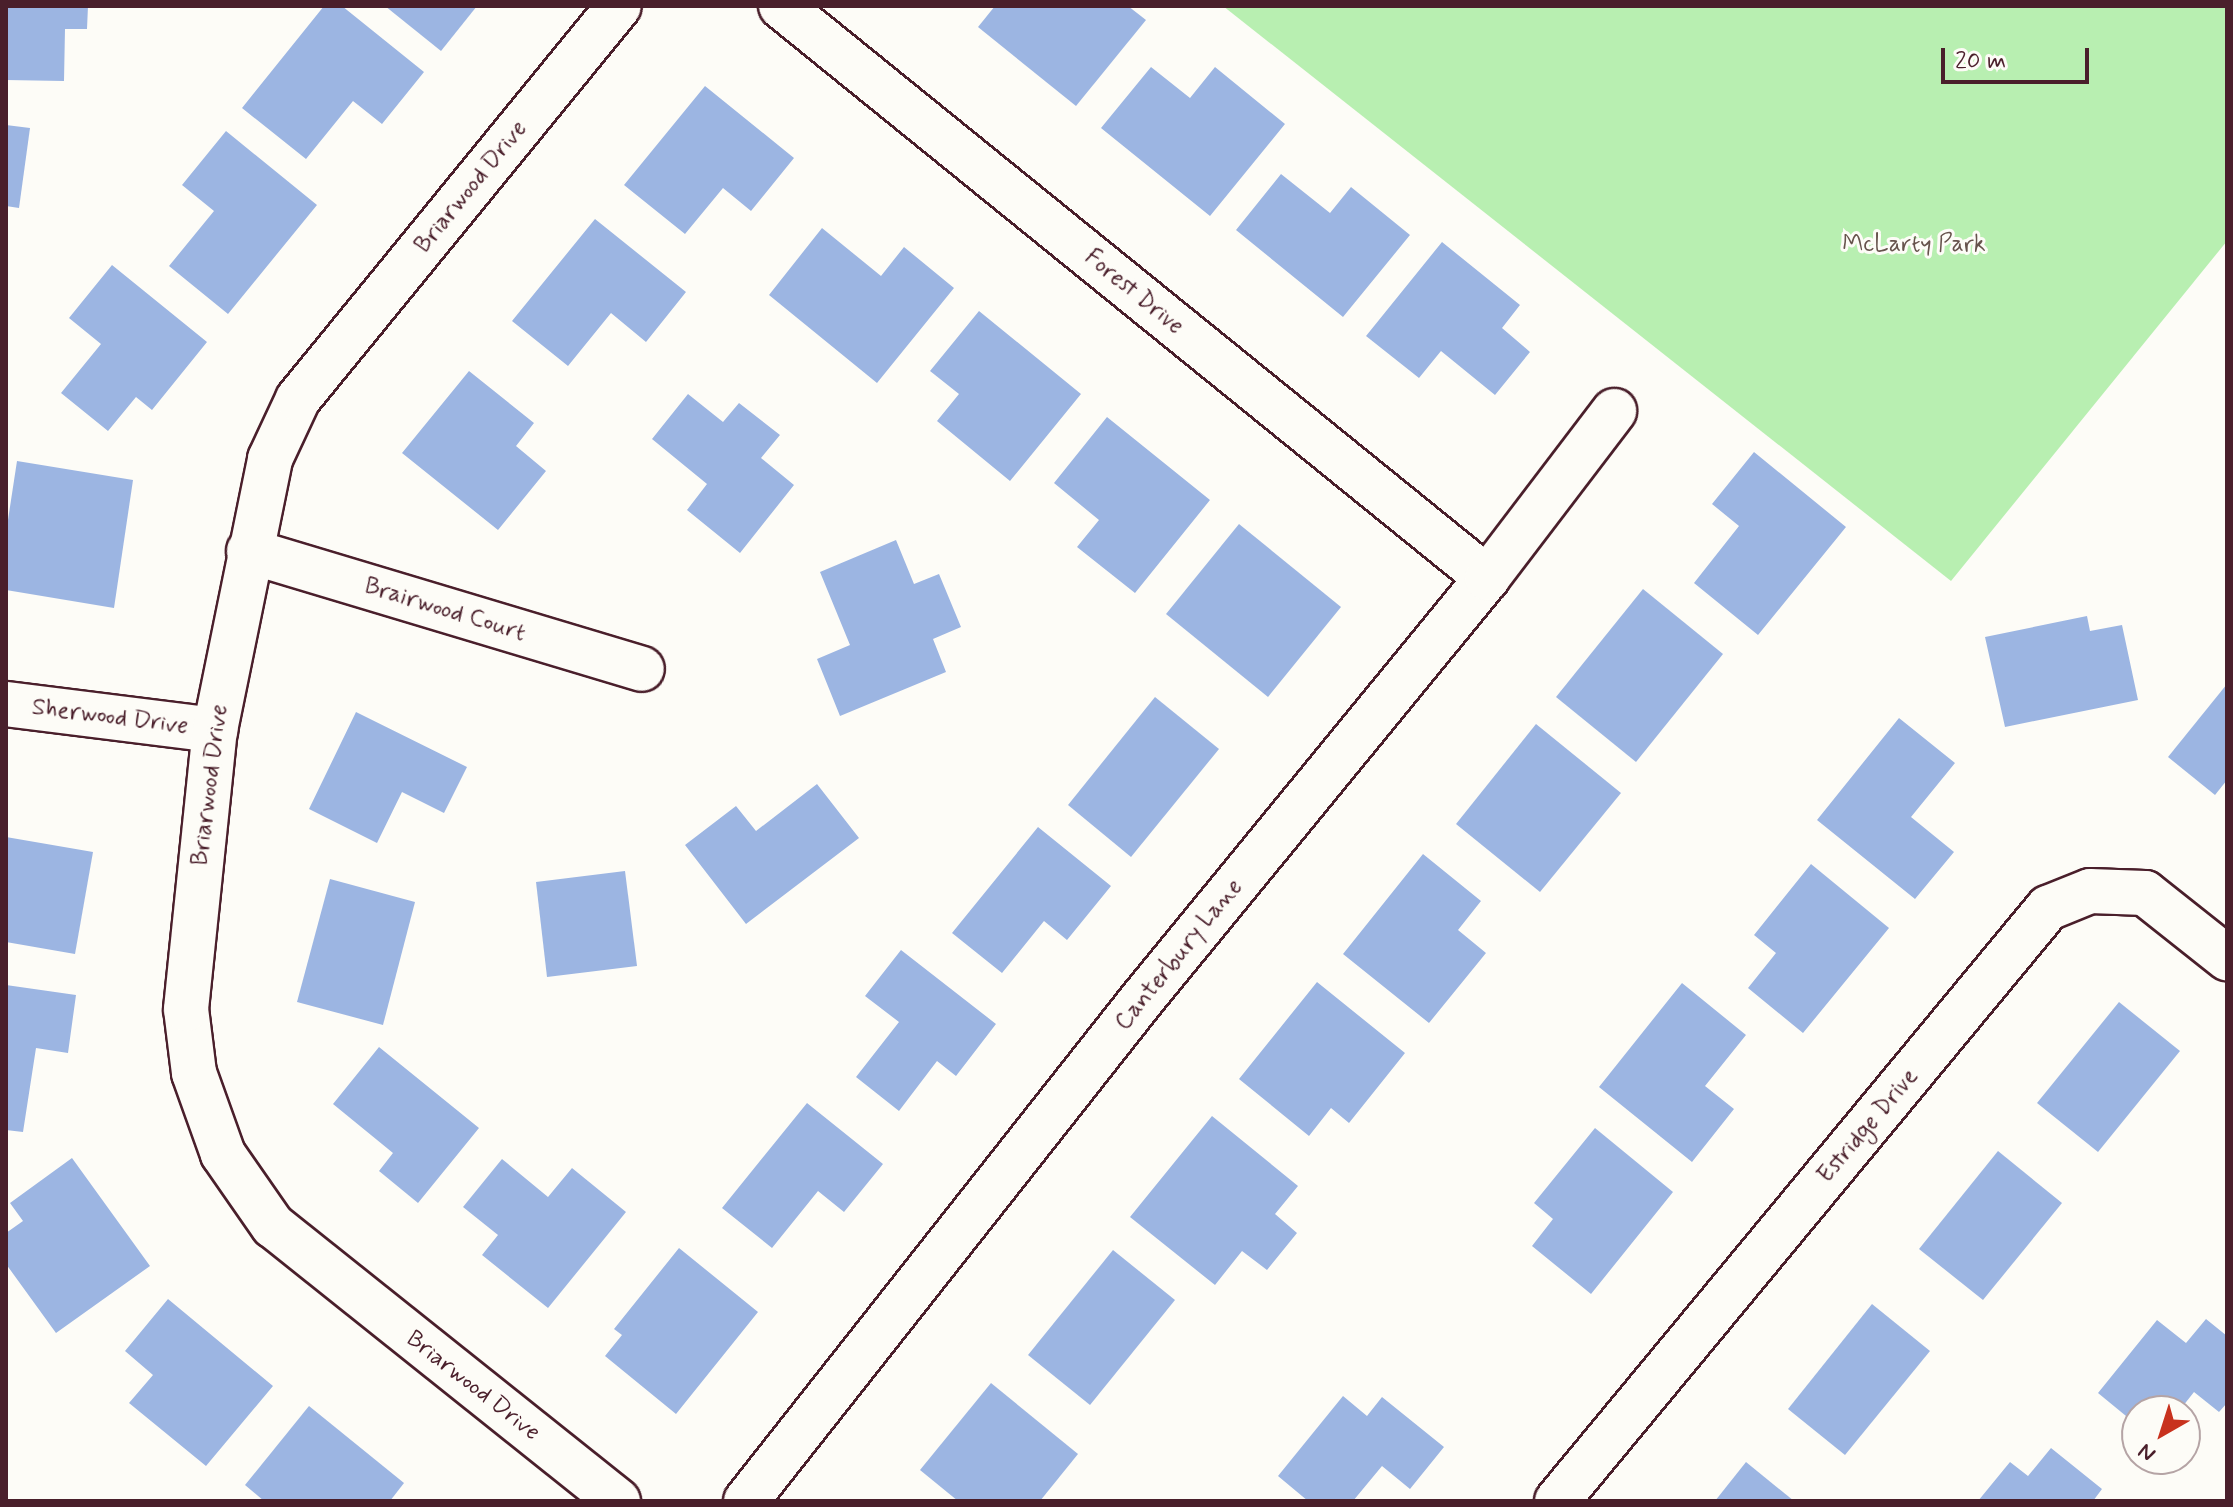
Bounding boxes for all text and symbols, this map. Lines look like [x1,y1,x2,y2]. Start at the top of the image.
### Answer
scale bar [1945,32,2093,82]
text: 20 m [1955,46,2006,77]
street label: Briarwood Drive [409,116,533,258]
park label: McLarty Park [1842,231,1986,259]
street label: Forest Drive [1078,243,1190,341]
street label: Brairwood Court [361,572,529,648]
street label: Sherwood Drive [31,693,189,741]
street label: Briarwood Drive [186,704,234,866]
street label: Canterbury Lane [1110,875,1248,1035]
street label: Estridge Drive [1812,1063,1924,1189]
street label: Briarwood Drive [401,1325,545,1447]
north arrow [2121,1395,2201,1475]
text: N [2133,1437,2162,1468]

